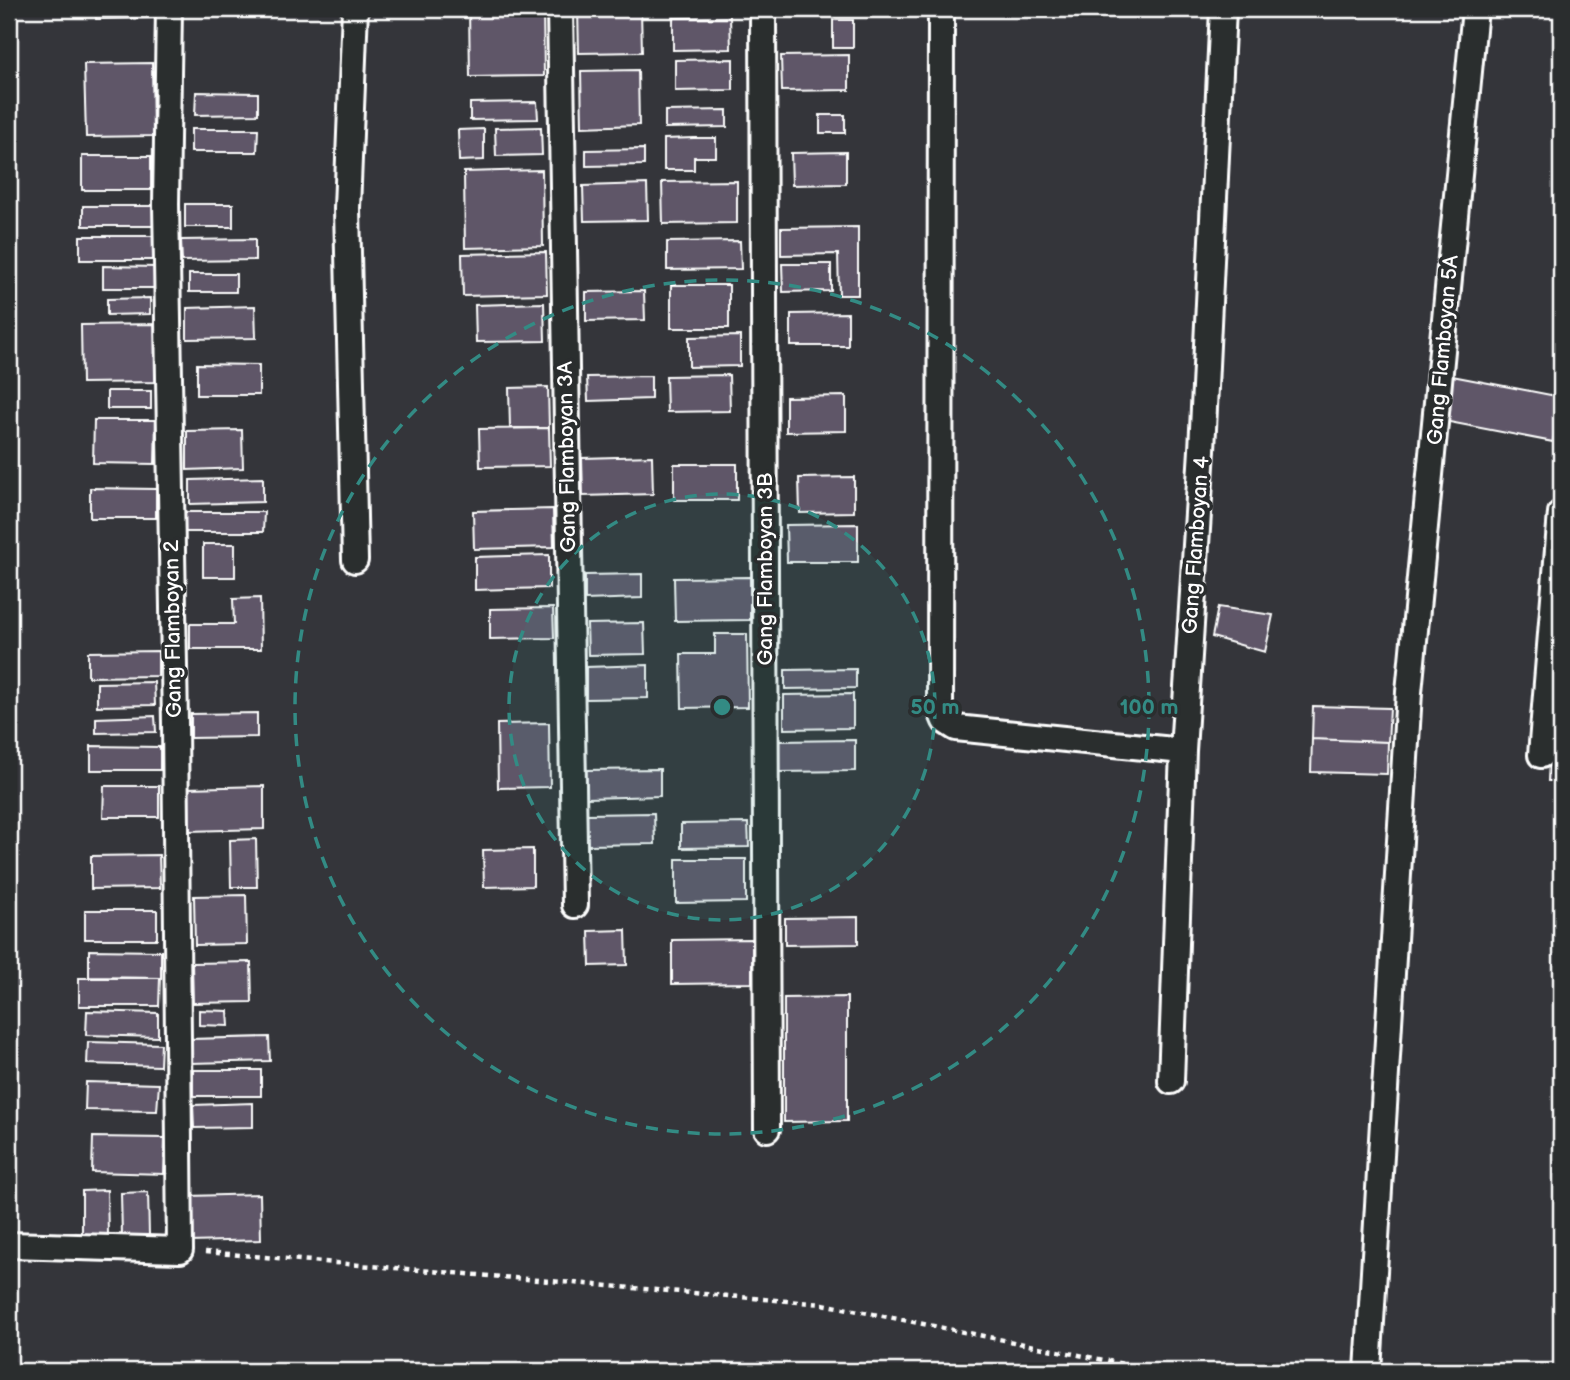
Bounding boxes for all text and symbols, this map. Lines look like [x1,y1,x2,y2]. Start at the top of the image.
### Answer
street label: Gang Flamboyan 5A [1422,254,1464,446]
street label: Gang Flamboyan 3A [553,361,581,553]
street label: Gang Flamboyan 4 [1177,455,1215,635]
street label: Gang Flamboyan 3B [753,473,778,665]
street label: Gang Flamboyan 2 [159,539,187,718]
centre of rings [710,695,734,719]
text: 50 m [911,695,959,720]
text: 100 m [1120,695,1178,720]

